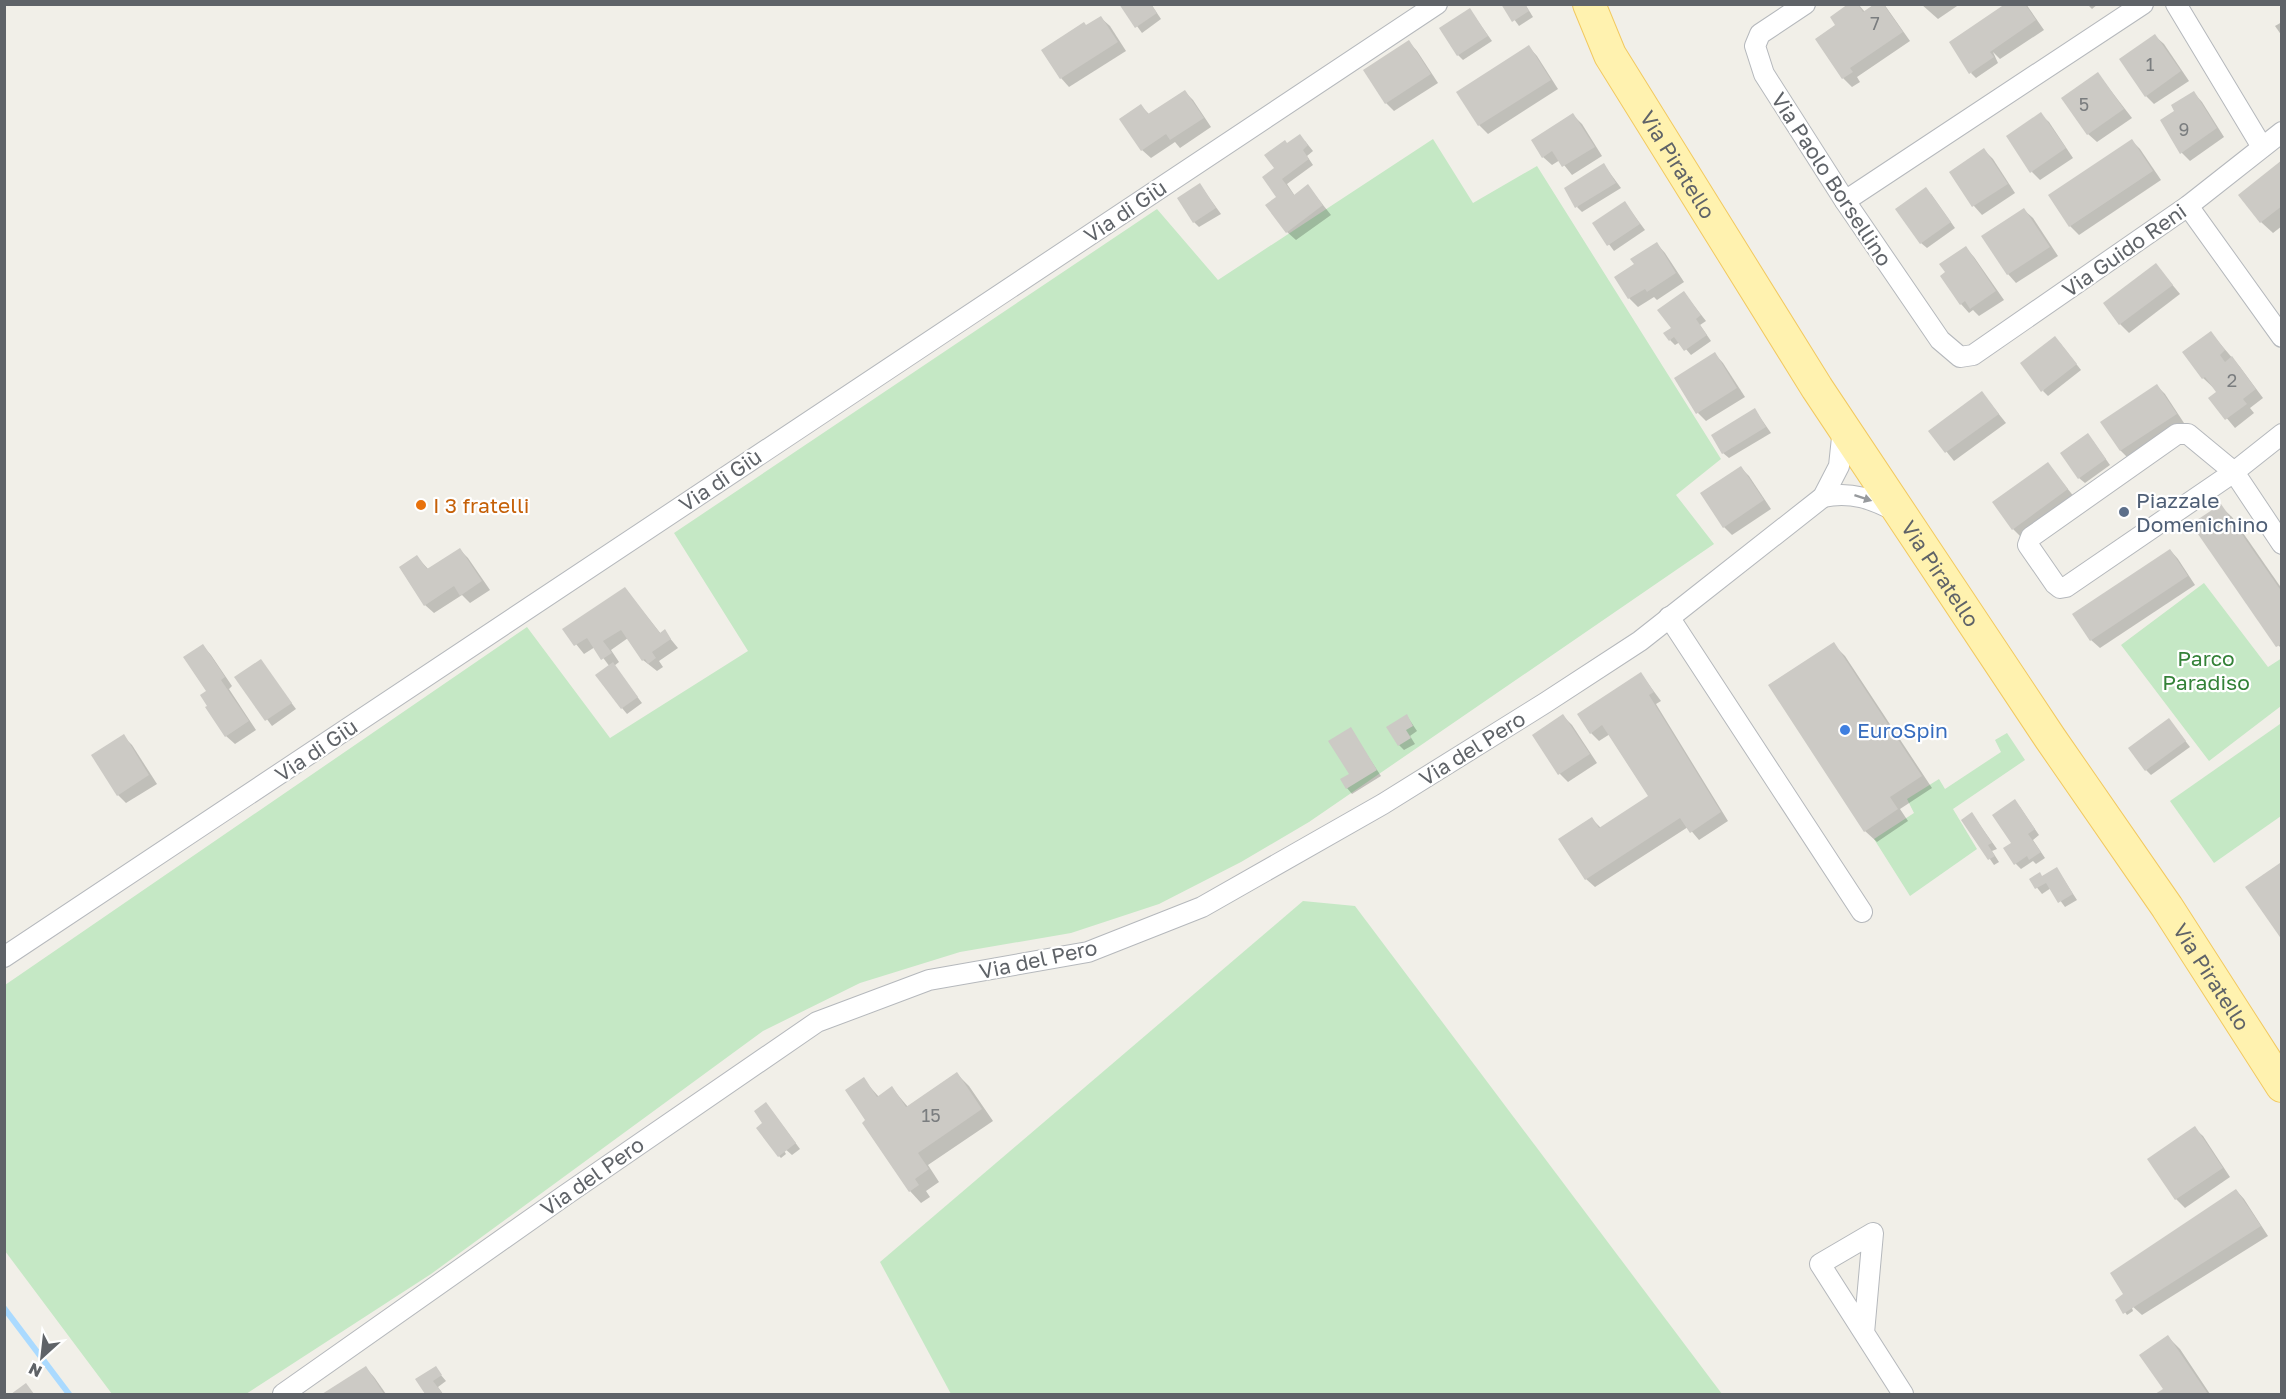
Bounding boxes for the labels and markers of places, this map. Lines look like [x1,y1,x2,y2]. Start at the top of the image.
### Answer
place label: Piazzale Domenichino [2136,487,2268,537]
place label: I 3 fratelli [433,492,529,518]
marker: I 3 fratelli [414,498,428,512]
marker: Piazzale Domenichino [2117,505,2131,519]
place label: EuroSpin [1857,717,1948,743]
marker: EuroSpin [1838,723,1852,737]

